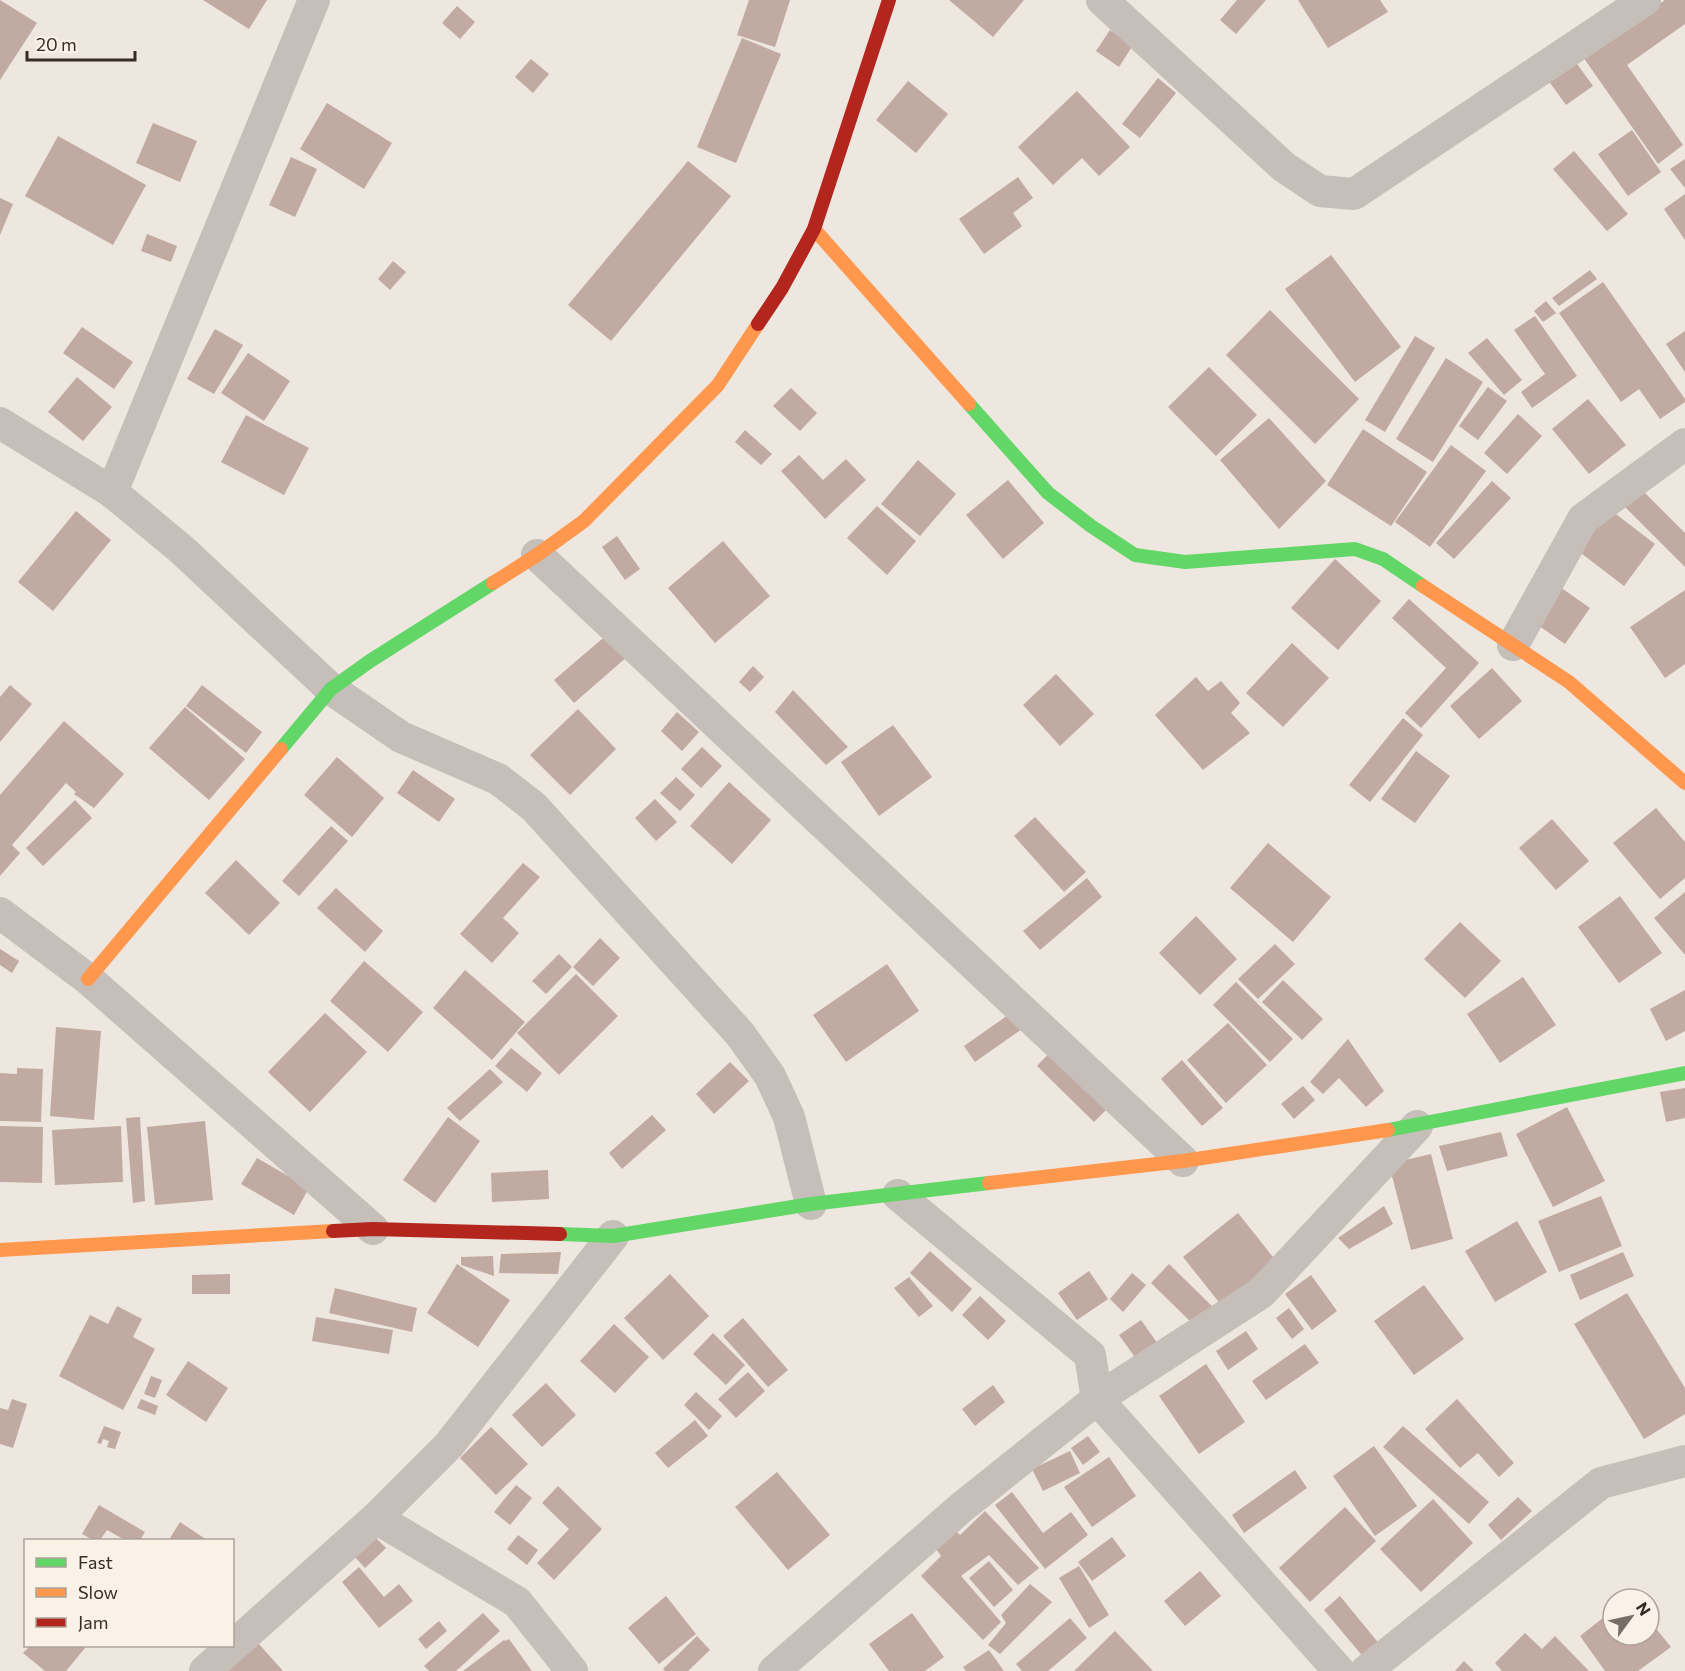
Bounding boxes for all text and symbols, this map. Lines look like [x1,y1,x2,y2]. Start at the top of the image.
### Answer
scale bar [27,24,135,62]
text: 20 m [36,33,77,55]
legend [24,1539,234,1647]
text: Fast [78,1551,113,1573]
text: Slow [78,1581,118,1603]
north arrow [1601,1587,1661,1647]
text: N [1633,1598,1655,1619]
text: Jam [78,1611,108,1633]

